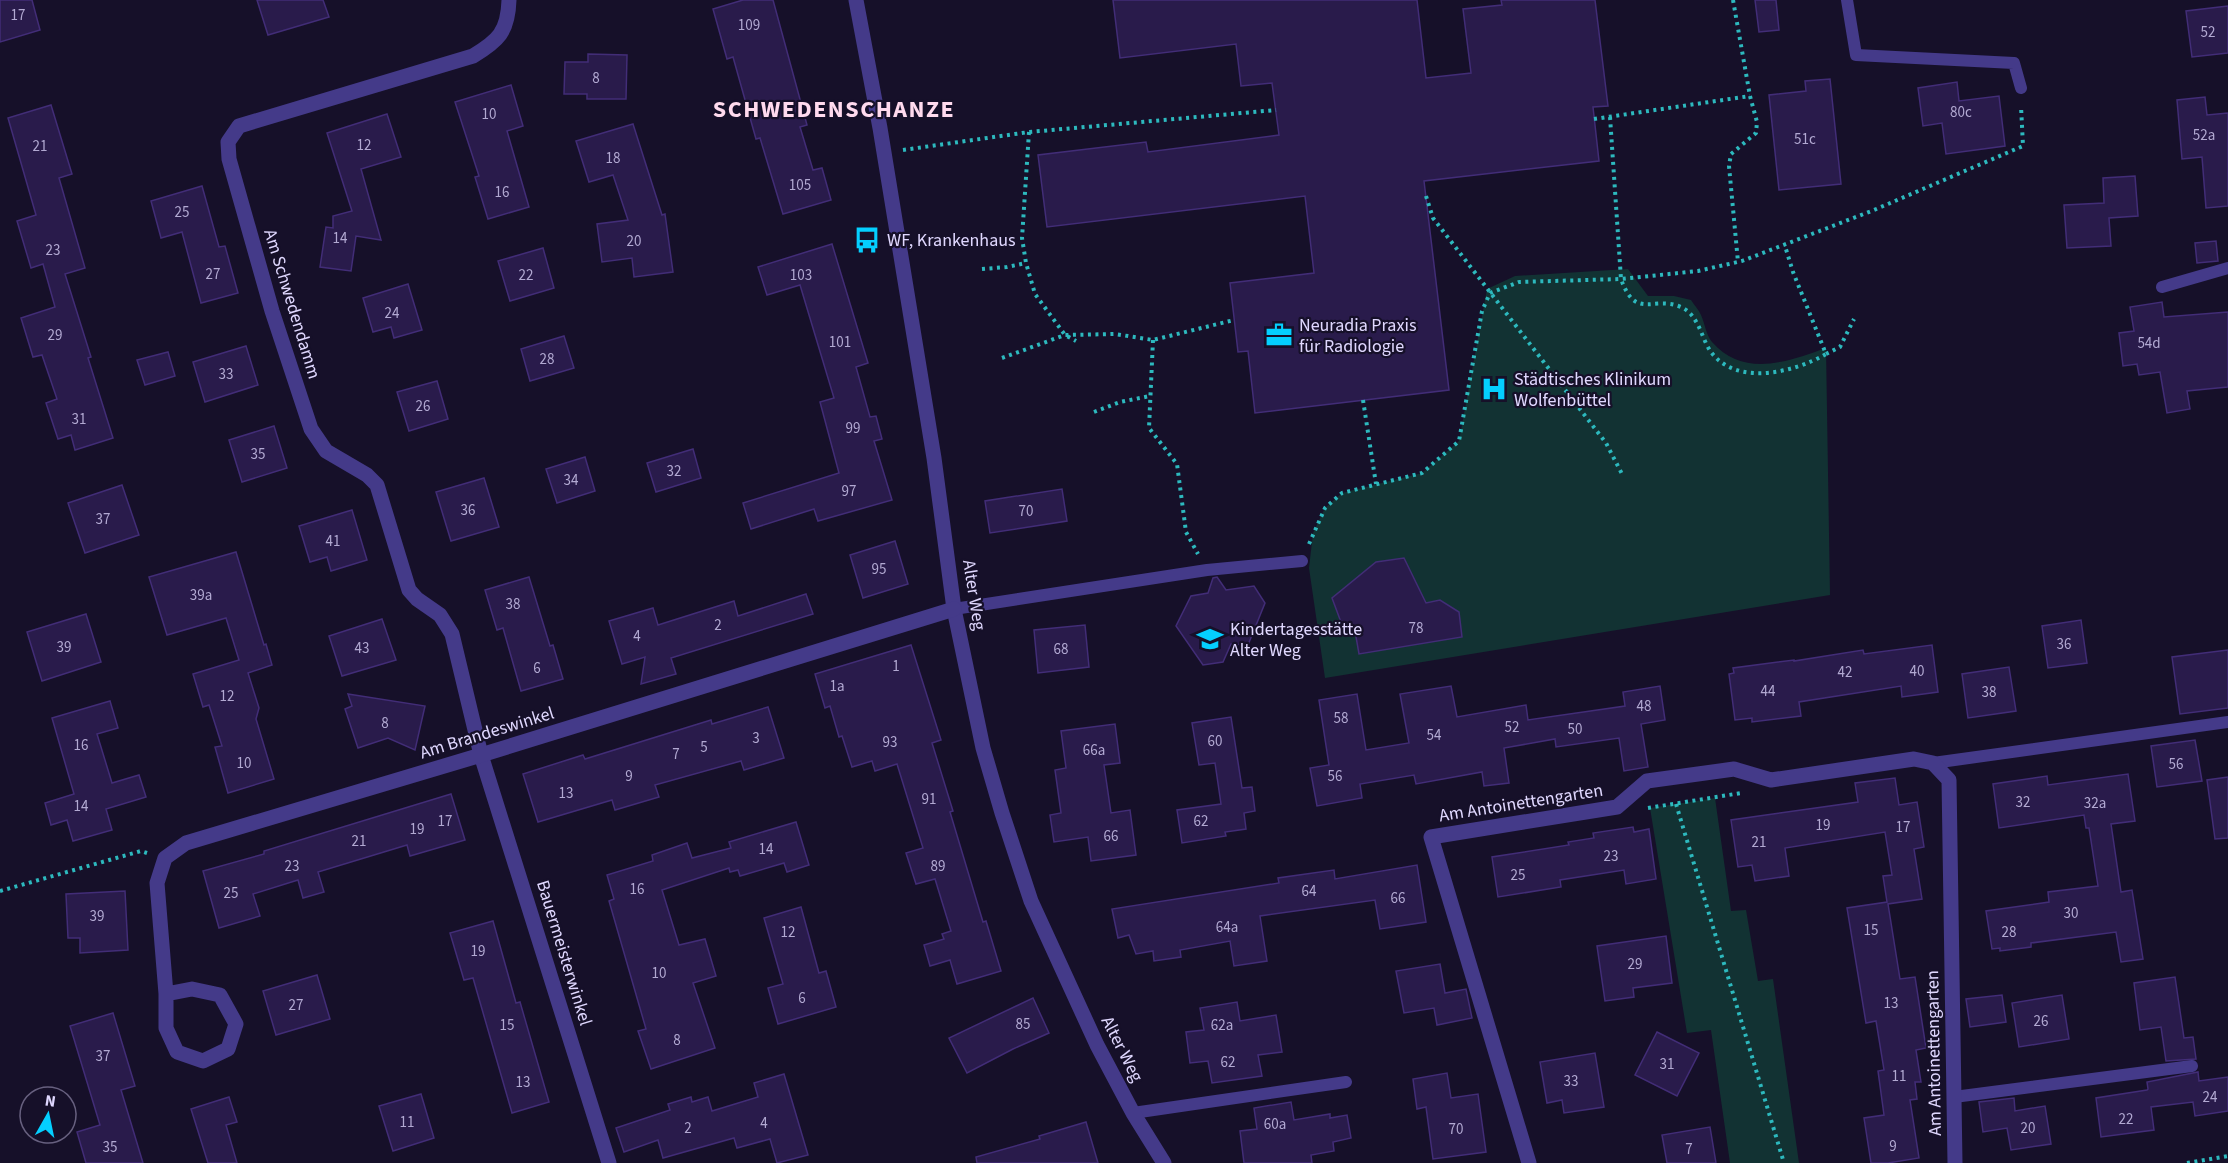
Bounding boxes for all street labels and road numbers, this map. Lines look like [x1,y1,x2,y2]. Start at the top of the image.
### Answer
street label: Am Schwedendamm [257,226,327,382]
street label: Alter Weg [956,558,992,632]
street label: Am Brandeswinkel [417,701,557,765]
street label: Am Antoinettengarten [1437,778,1605,828]
street label: Bauermeisterwinkel [530,877,598,1029]
street label: Am Antoinettengarten [1920,970,1948,1136]
street label: Alter Weg [1095,1012,1149,1086]

